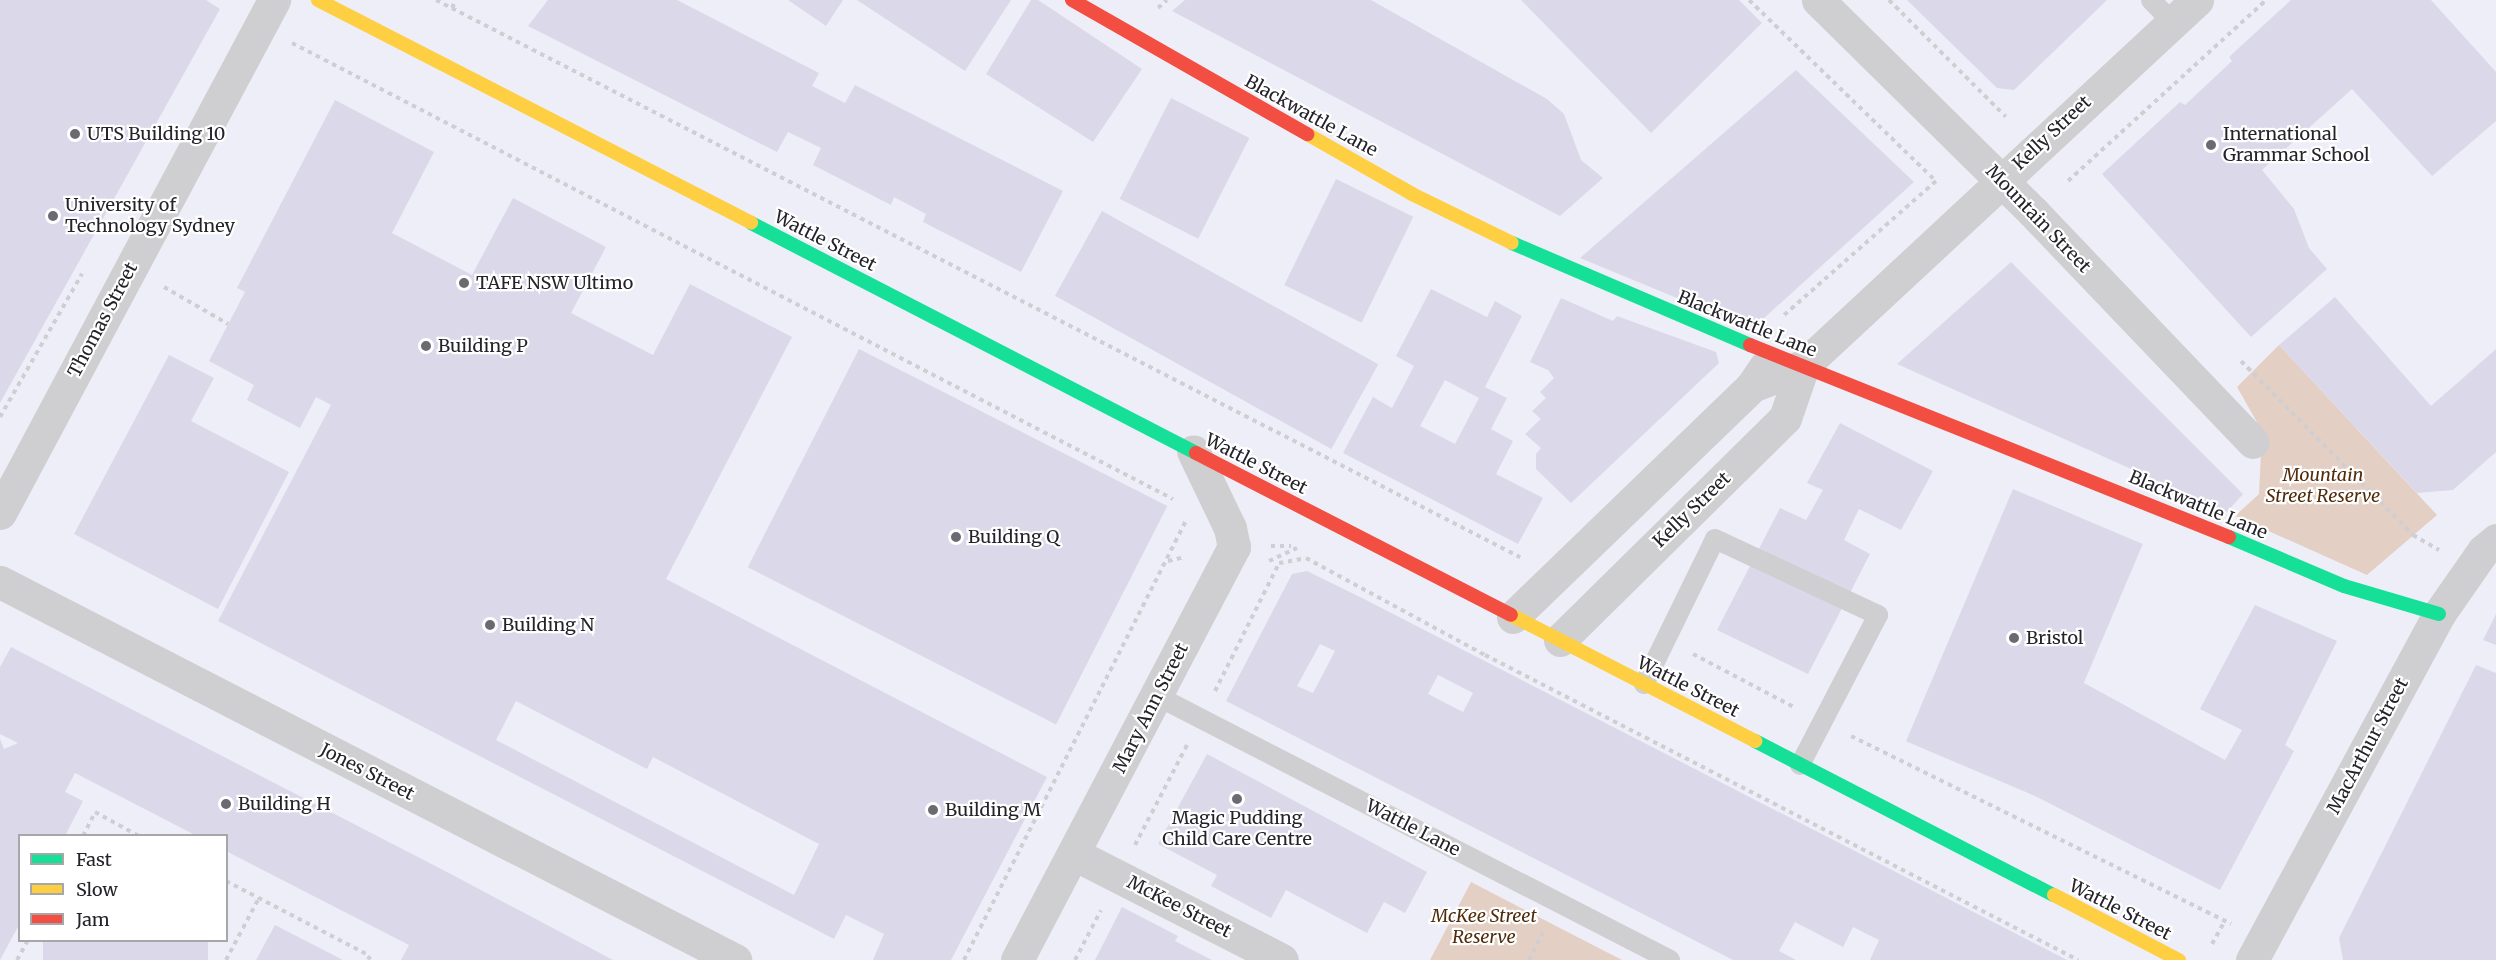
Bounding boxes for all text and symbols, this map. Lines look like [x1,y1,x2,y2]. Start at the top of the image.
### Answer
street label: Blackwattle Lane [1241,71,1381,161]
street label: Kelly Street [2008,91,2096,175]
place label: UTS Building 10 [87,123,225,145]
place label: International Grammar School [2223,124,2370,166]
marker: UTS Building 10 [68,127,82,141]
marker: International Grammar School [2204,138,2218,152]
street label: Mountain Street [1981,161,2095,277]
place label: University of Technology Sydney [65,195,235,238]
street label: Wattle Street [770,206,880,276]
marker: University of Technology Sydney [46,209,60,223]
street label: Thomas Street [64,259,142,381]
place label: TAFE NSW Ultimo [476,272,633,294]
marker: TAFE NSW Ultimo [457,276,471,290]
street label: Blackwattle Lane [1674,286,1820,362]
place label: Building P [438,335,528,357]
marker: Building P [419,339,433,353]
street label: Wattle Street [1201,429,1311,499]
park label: Mountain Street Reserve [2266,465,2380,508]
street label: Blackwattle Lane [2126,466,2270,544]
street label: Kelly Street [1649,468,1735,552]
place label: Building Q [968,526,1059,548]
marker: Building Q [949,530,963,544]
place label: Building N [502,614,594,636]
marker: Building N [483,618,497,632]
place label: Bristol [2026,627,2083,649]
marker: Bristol [2007,631,2021,645]
street label: Mary Ann Street [1109,639,1193,777]
street label: Wattle Street [1633,652,1743,722]
street label: MacArthur Street [2323,674,2413,818]
street label: Jones Street [316,739,418,805]
marker: Magic Pudding Child Care Centre [1230,792,1244,806]
place label: Building H [238,793,331,815]
street label: Wattle Lane [1362,795,1464,861]
marker: Building H [219,797,233,811]
place label: Building M [945,799,1041,821]
marker: Building M [926,803,940,817]
place label: Magic Pudding Child Care Centre [1162,808,1312,850]
legend [18,834,228,942]
text: Fast [76,848,112,871]
street label: McKee Street [1123,872,1235,942]
street label: Wattle Street [2065,875,2175,945]
text: Slow [76,878,118,901]
park label: McKee Street Reserve [1431,906,1537,948]
text: Jam [76,908,110,931]

